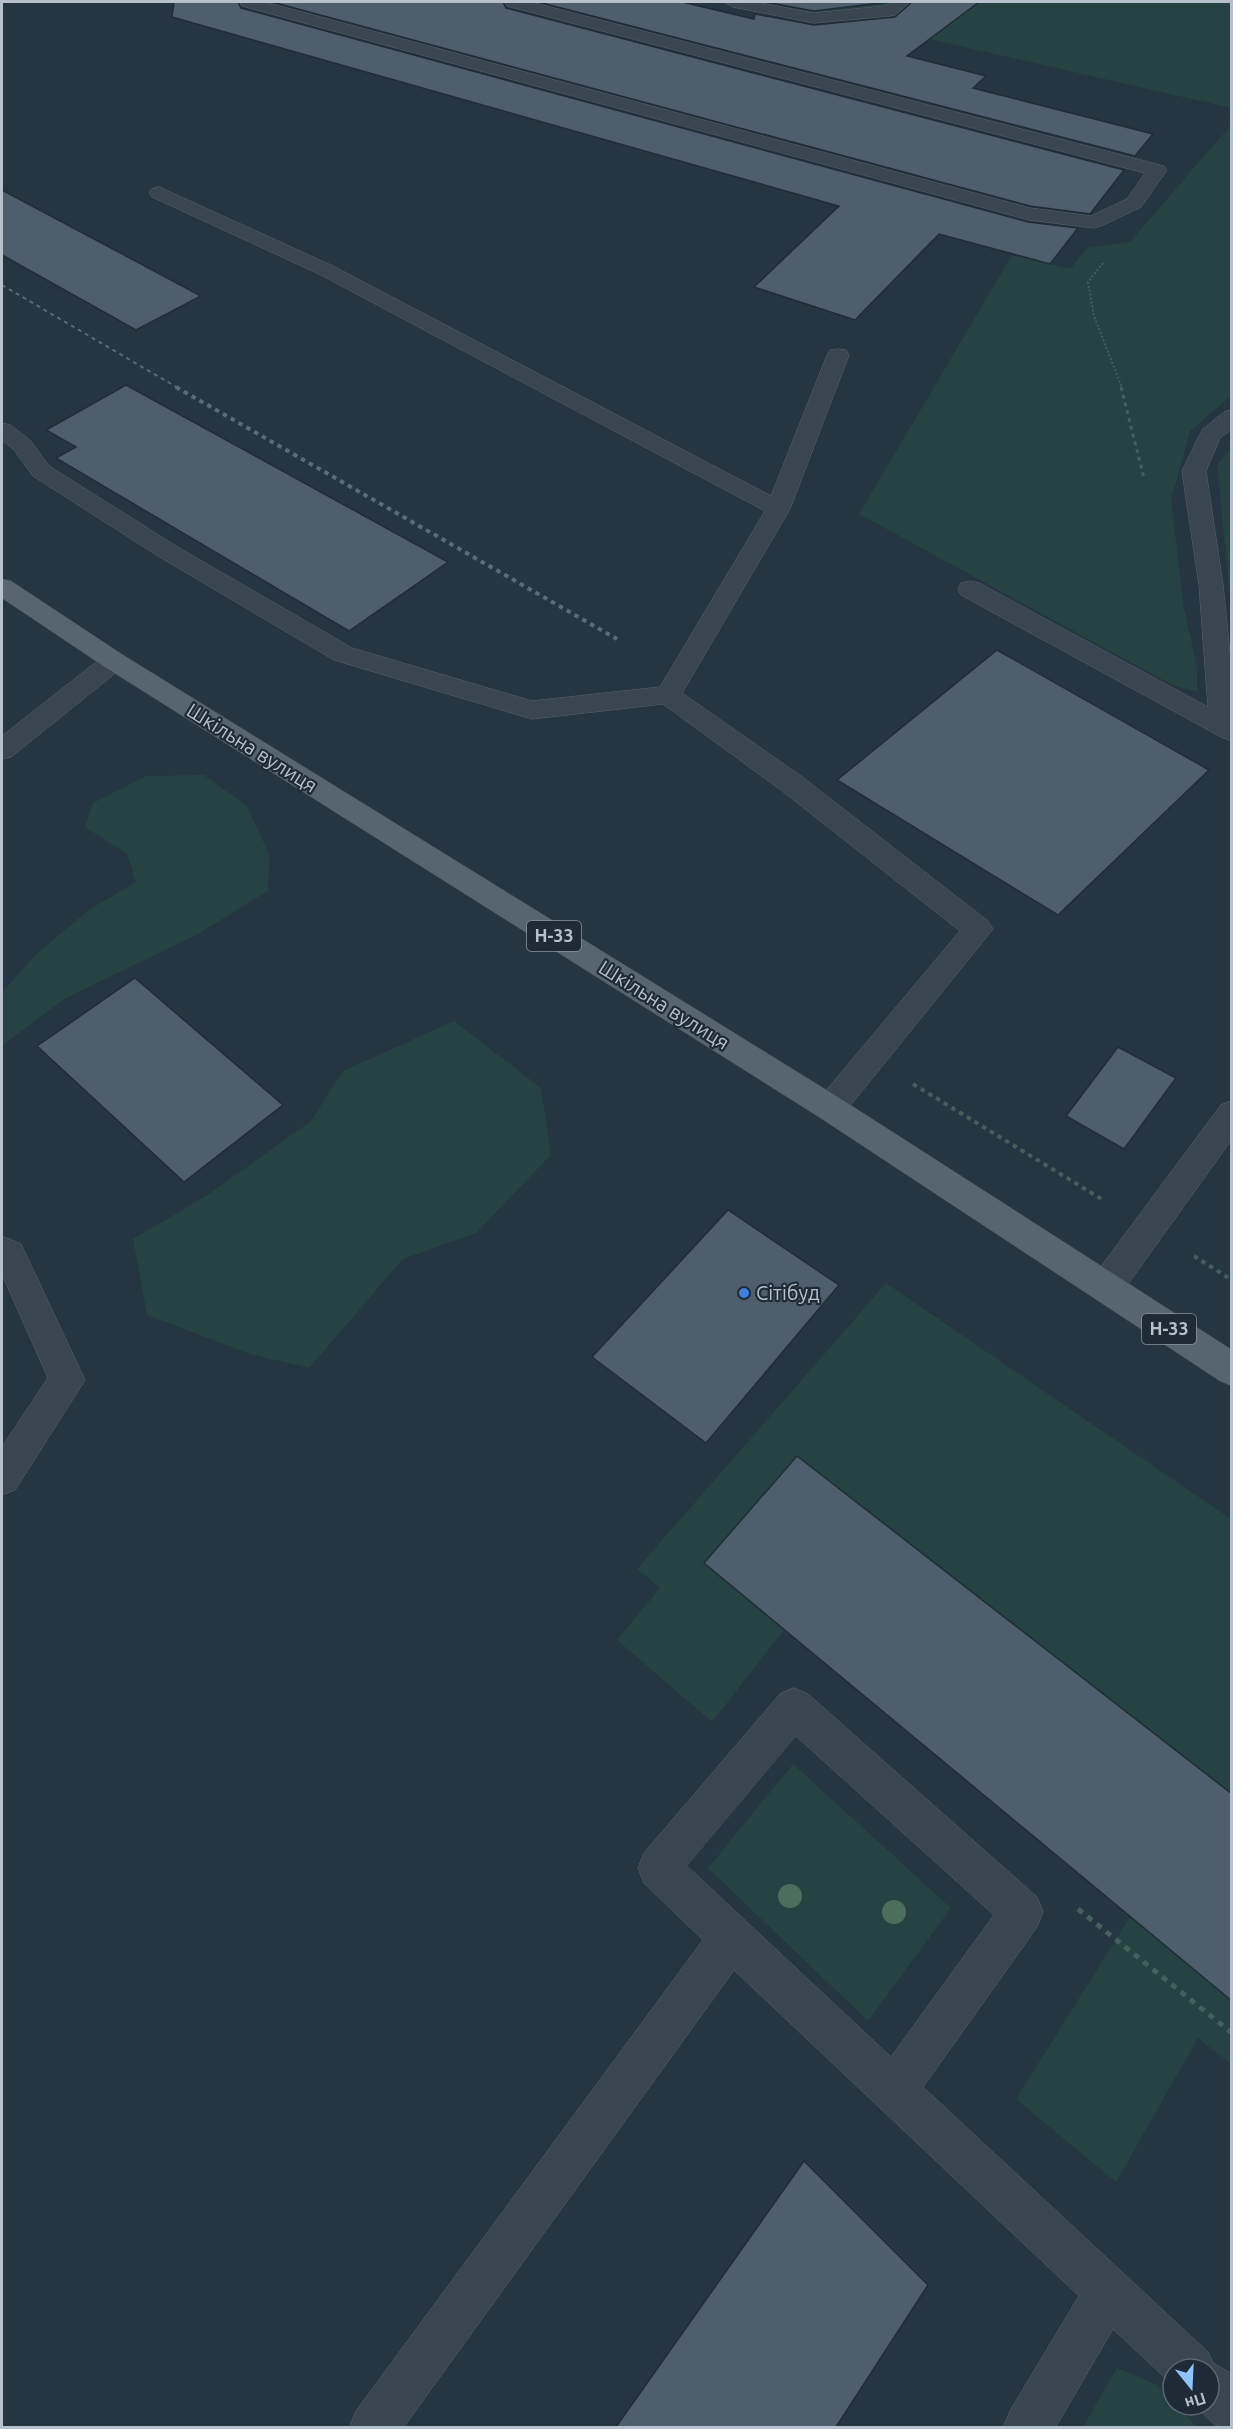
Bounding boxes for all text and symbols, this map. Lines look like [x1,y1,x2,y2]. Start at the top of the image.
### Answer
street label: Шкільна вулиця [183,698,322,797]
road number: Н-33 [527,921,581,951]
street label: Шкільна вулиця [595,955,734,1054]
place label: Сітібуд [756,1281,820,1304]
marker: Сітібуд [737,1286,751,1300]
road number: Н-33 [1142,1314,1196,1344]
north arrow [1161,2357,1221,2417]
text: Пн [1183,2389,1208,2413]

